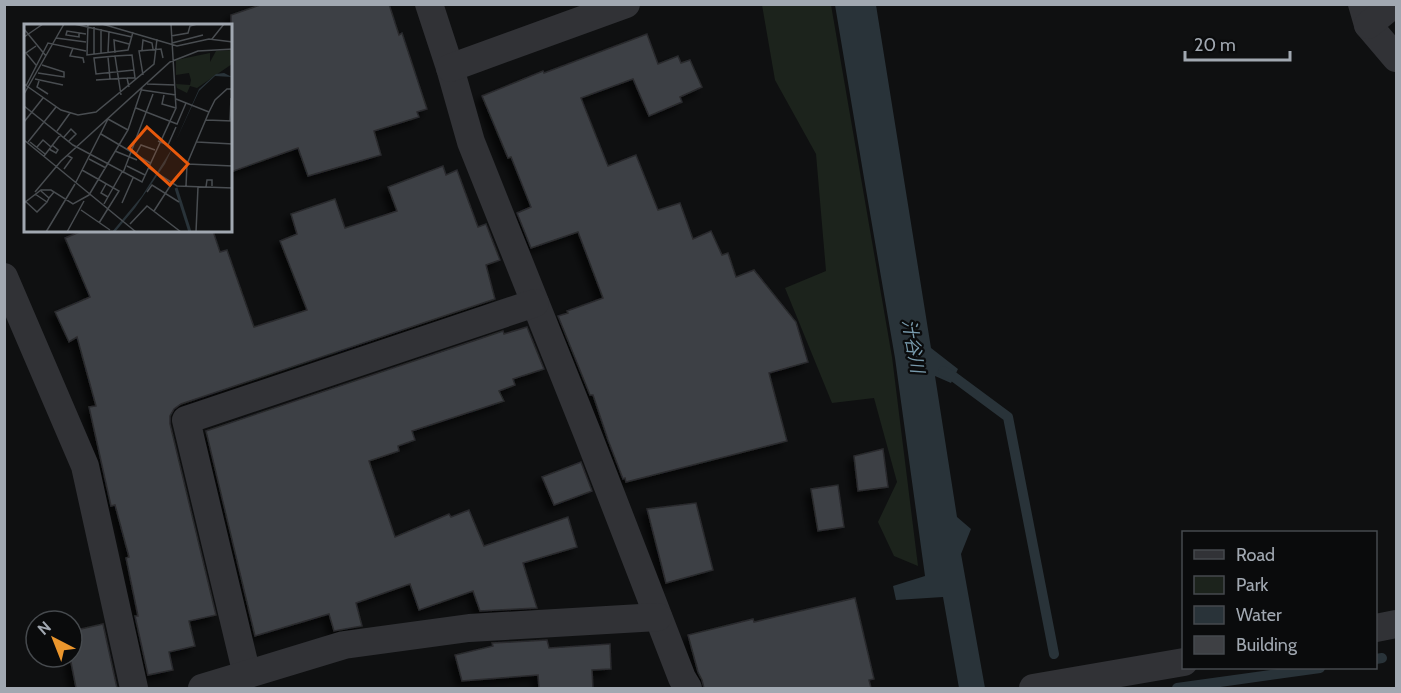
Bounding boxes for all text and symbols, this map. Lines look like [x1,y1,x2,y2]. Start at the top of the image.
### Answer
inset map [24,24,232,232]
scale bar [1185,24,1290,62]
text: 20 m [1194,34,1236,56]
water label: 汁谷川 [897,318,929,376]
legend [1182,531,1377,669]
text: Road [1236,544,1275,566]
text: Park [1236,574,1269,596]
text: Water [1236,604,1282,626]
north arrow [24,609,84,669]
text: N [34,617,55,639]
text: Building [1236,634,1298,656]

